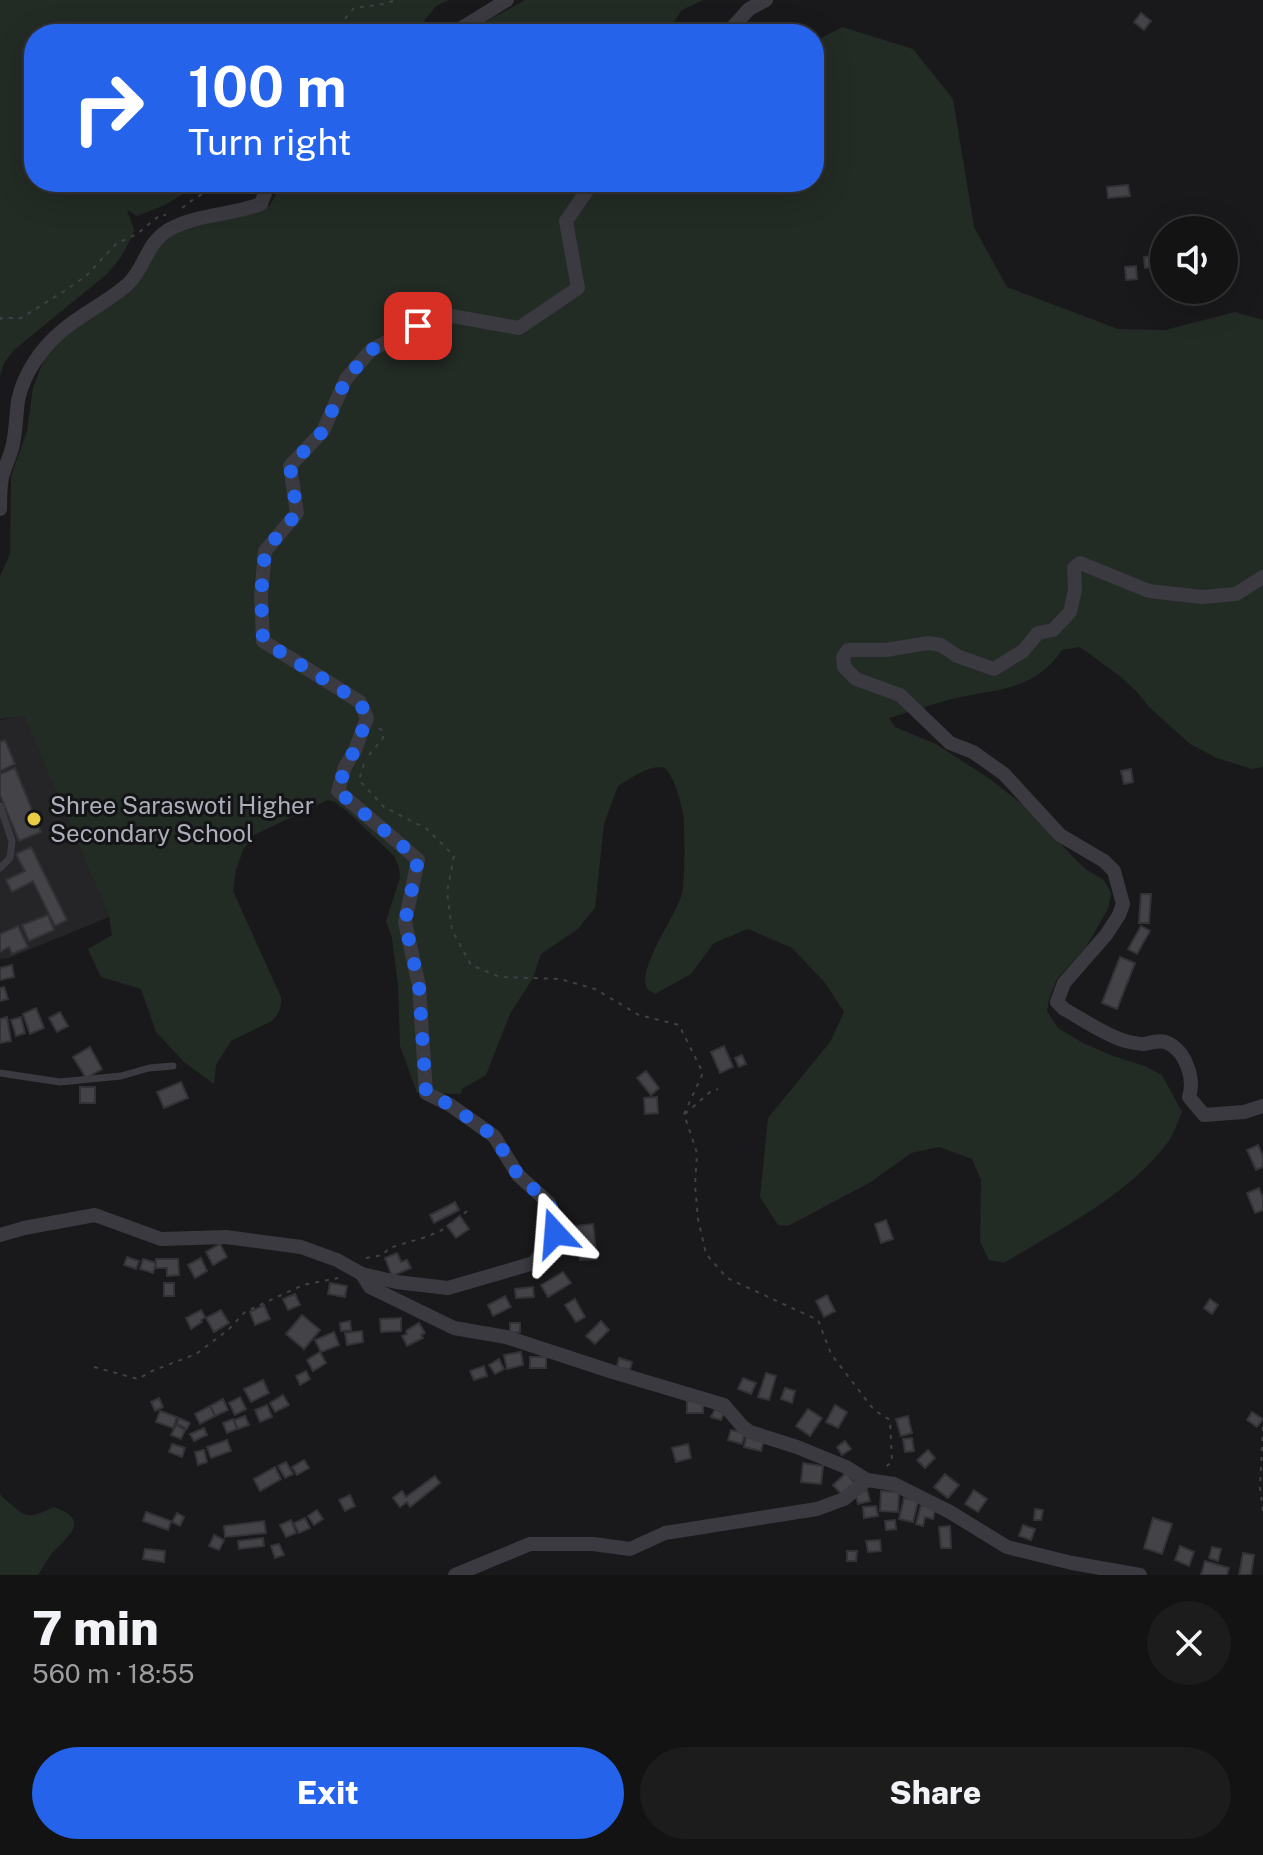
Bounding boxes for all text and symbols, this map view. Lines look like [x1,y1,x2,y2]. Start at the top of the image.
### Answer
text: 100 m [188,54,347,120]
icon: right [56,56,160,160]
text: Turn right [188,121,351,163]
map controls [1150,216,1238,304]
button: sound [1150,216,1238,304]
pin [384,292,452,360]
icon: arrive [396,304,440,348]
place label: Shree Saraswoti Higher Secondary School [50,791,314,847]
marker: Shree Saraswoti Higher Secondary School [25,810,43,828]
position arrow [513,1191,597,1275]
text: 7 min [32,1599,159,1656]
button: close [1147,1601,1231,1685]
text: 560 m · 18:55 [32,1658,194,1689]
button: Exit [32,1747,624,1839]
button: Share [640,1747,1231,1839]

